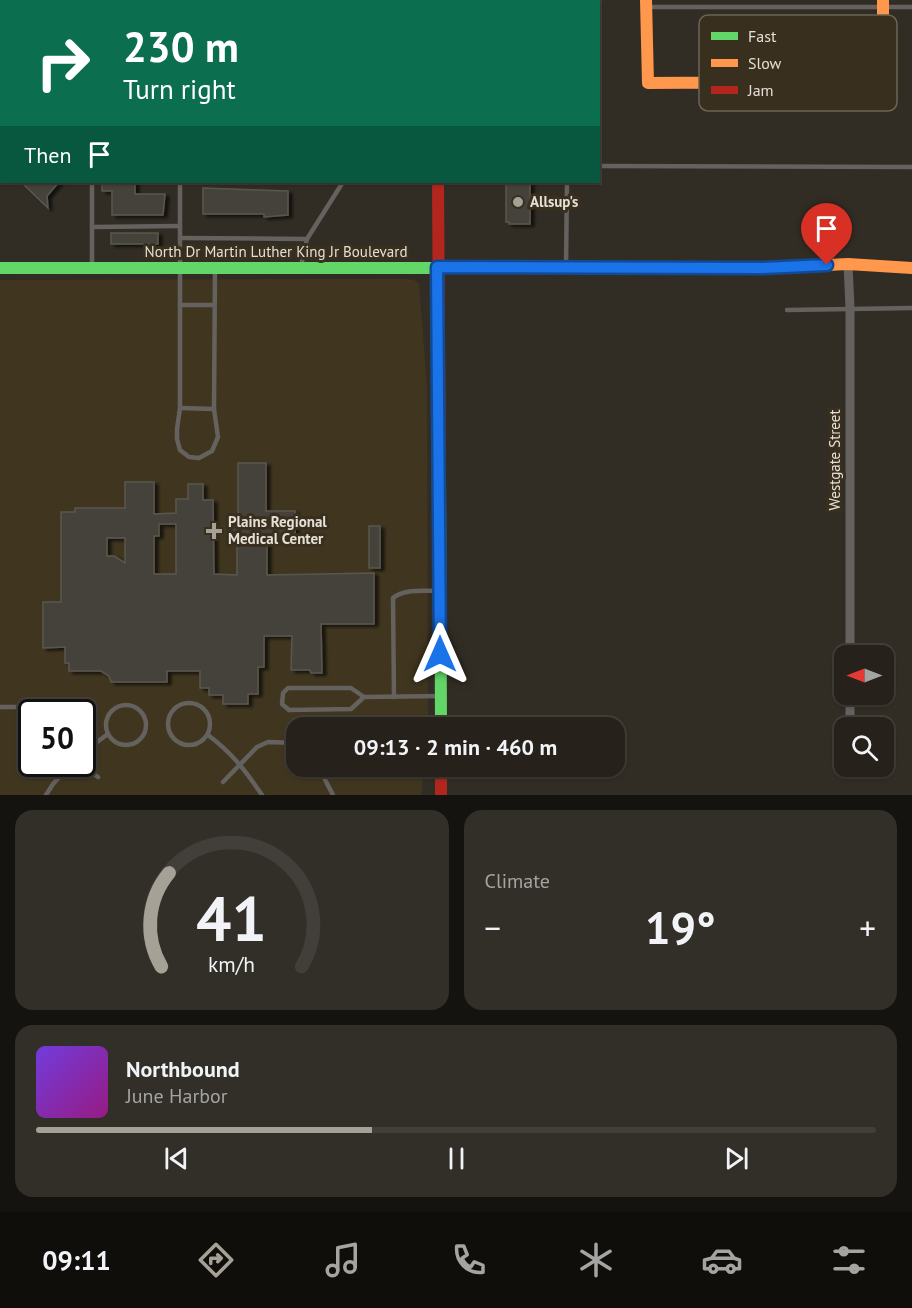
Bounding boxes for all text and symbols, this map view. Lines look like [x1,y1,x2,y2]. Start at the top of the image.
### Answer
legend [699,15,897,111]
text: 230 m [123,19,239,74]
icon: right [24,24,102,102]
text: Fast [748,26,777,46]
text: Slow [748,53,782,73]
text: Turn right [123,72,236,106]
text: Jam [747,80,774,100]
icon: arrive [83,138,116,171]
text: Then [24,141,71,169]
place label: Allsup's [530,192,578,211]
marker: Allsup's [511,195,525,209]
pin [801,203,852,265]
icon: arrive [810,212,843,245]
street label: North Dr Martin Luther King Jr Boulevard [145,242,407,261]
street label: Westgate Street [825,410,844,511]
place label: Plains Regional Medical Center [228,512,327,548]
marker: Plains Regional Medical Center [205,522,223,540]
position arrow [408,622,472,686]
north arrow [834,645,894,705]
map controls [834,645,894,777]
speed limit sign: 50 [18,699,96,777]
button: search [834,717,894,777]
text: 09:13 · 2 min · 460 m [354,733,557,761]
text: Climate [485,868,550,894]
text: 41 [196,877,267,958]
text: 19° [645,898,716,956]
text: − [485,906,501,949]
text: + [859,906,876,949]
text: km/h [208,950,255,978]
text: Northbound [126,1055,240,1083]
text: June Harbor [126,1083,228,1109]
icon: previous [160,1142,193,1175]
icon: pause [440,1142,473,1175]
icon: next [720,1142,753,1175]
icon: directions [195,1239,237,1281]
icon: music [322,1239,364,1281]
icon: phone [448,1239,490,1281]
icon: climate [575,1239,617,1281]
icon: car [701,1239,743,1281]
icon: filters [828,1239,870,1281]
text: 09:11 [42,1243,111,1277]

